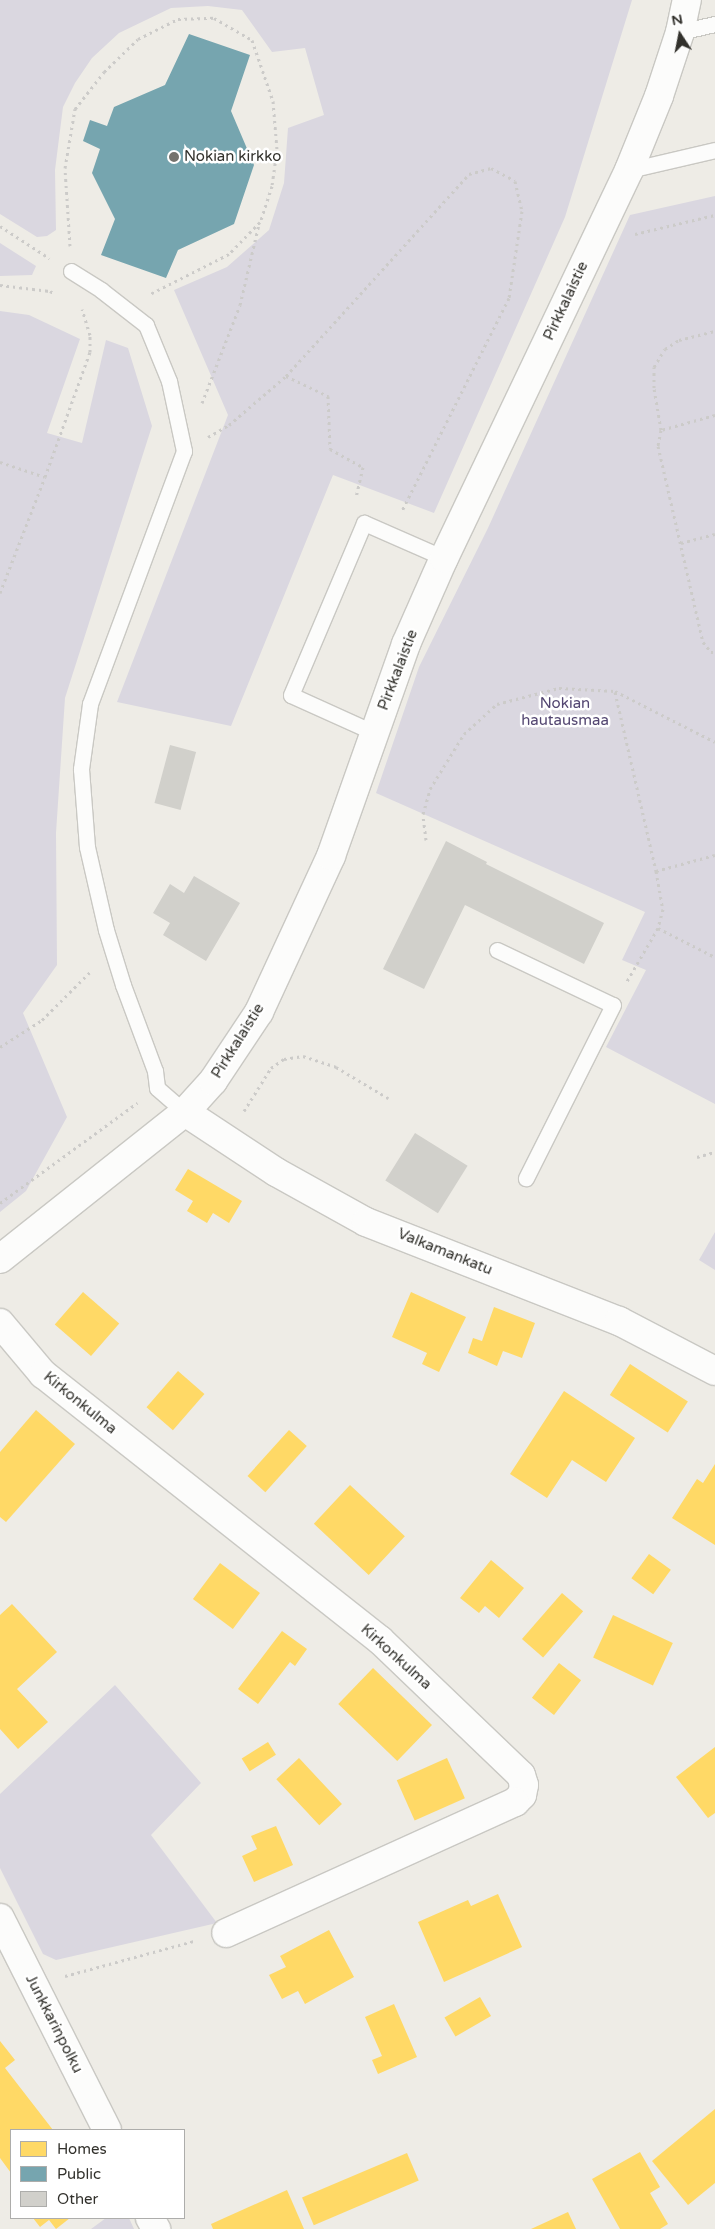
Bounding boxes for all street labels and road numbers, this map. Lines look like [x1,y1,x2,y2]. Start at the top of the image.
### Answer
street label: Pirkkalaistie [540,259,592,343]
street label: Pirkkalaistie [374,627,422,713]
street label: Pirkkalaistie [208,1000,268,1082]
street label: Valkamankatu [395,1225,495,1279]
street label: Kirkonkulma [40,1368,120,1438]
street label: Kirkonkulma [357,1621,435,1693]
street label: Junkkarinpolku [21,1972,87,2076]

